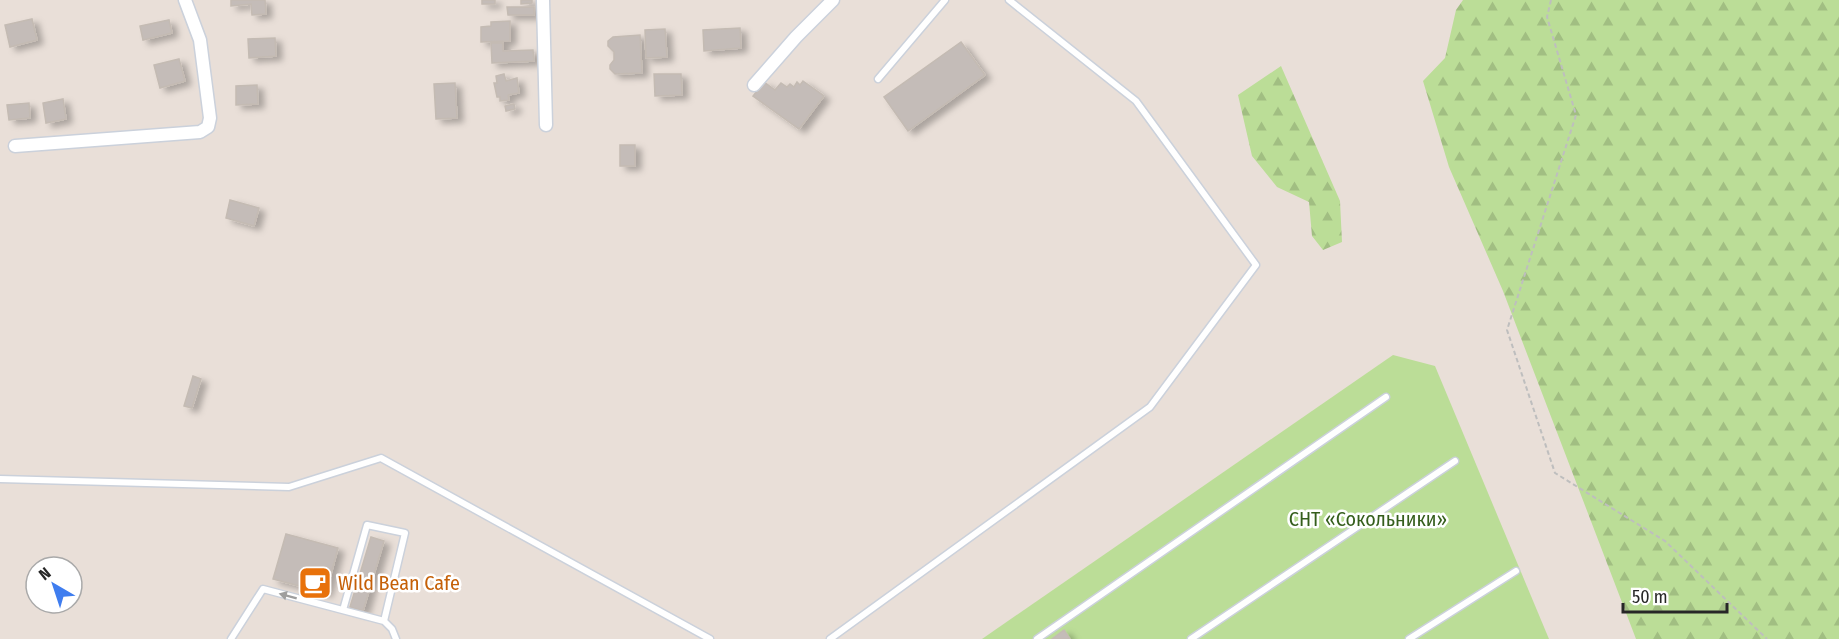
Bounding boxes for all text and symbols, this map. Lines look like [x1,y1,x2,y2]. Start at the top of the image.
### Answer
park label: СНТ «Сокольники» [1289,507,1447,531]
north arrow [24,555,84,615]
text: N [35,563,55,584]
cafe icon: Wild Bean Cafe [297,565,333,601]
place label: Wild Bean Cafe [338,571,460,595]
scale bar [1623,576,1726,614]
text: 50 m [1632,586,1668,608]
one-way arrow [279,590,297,600]

